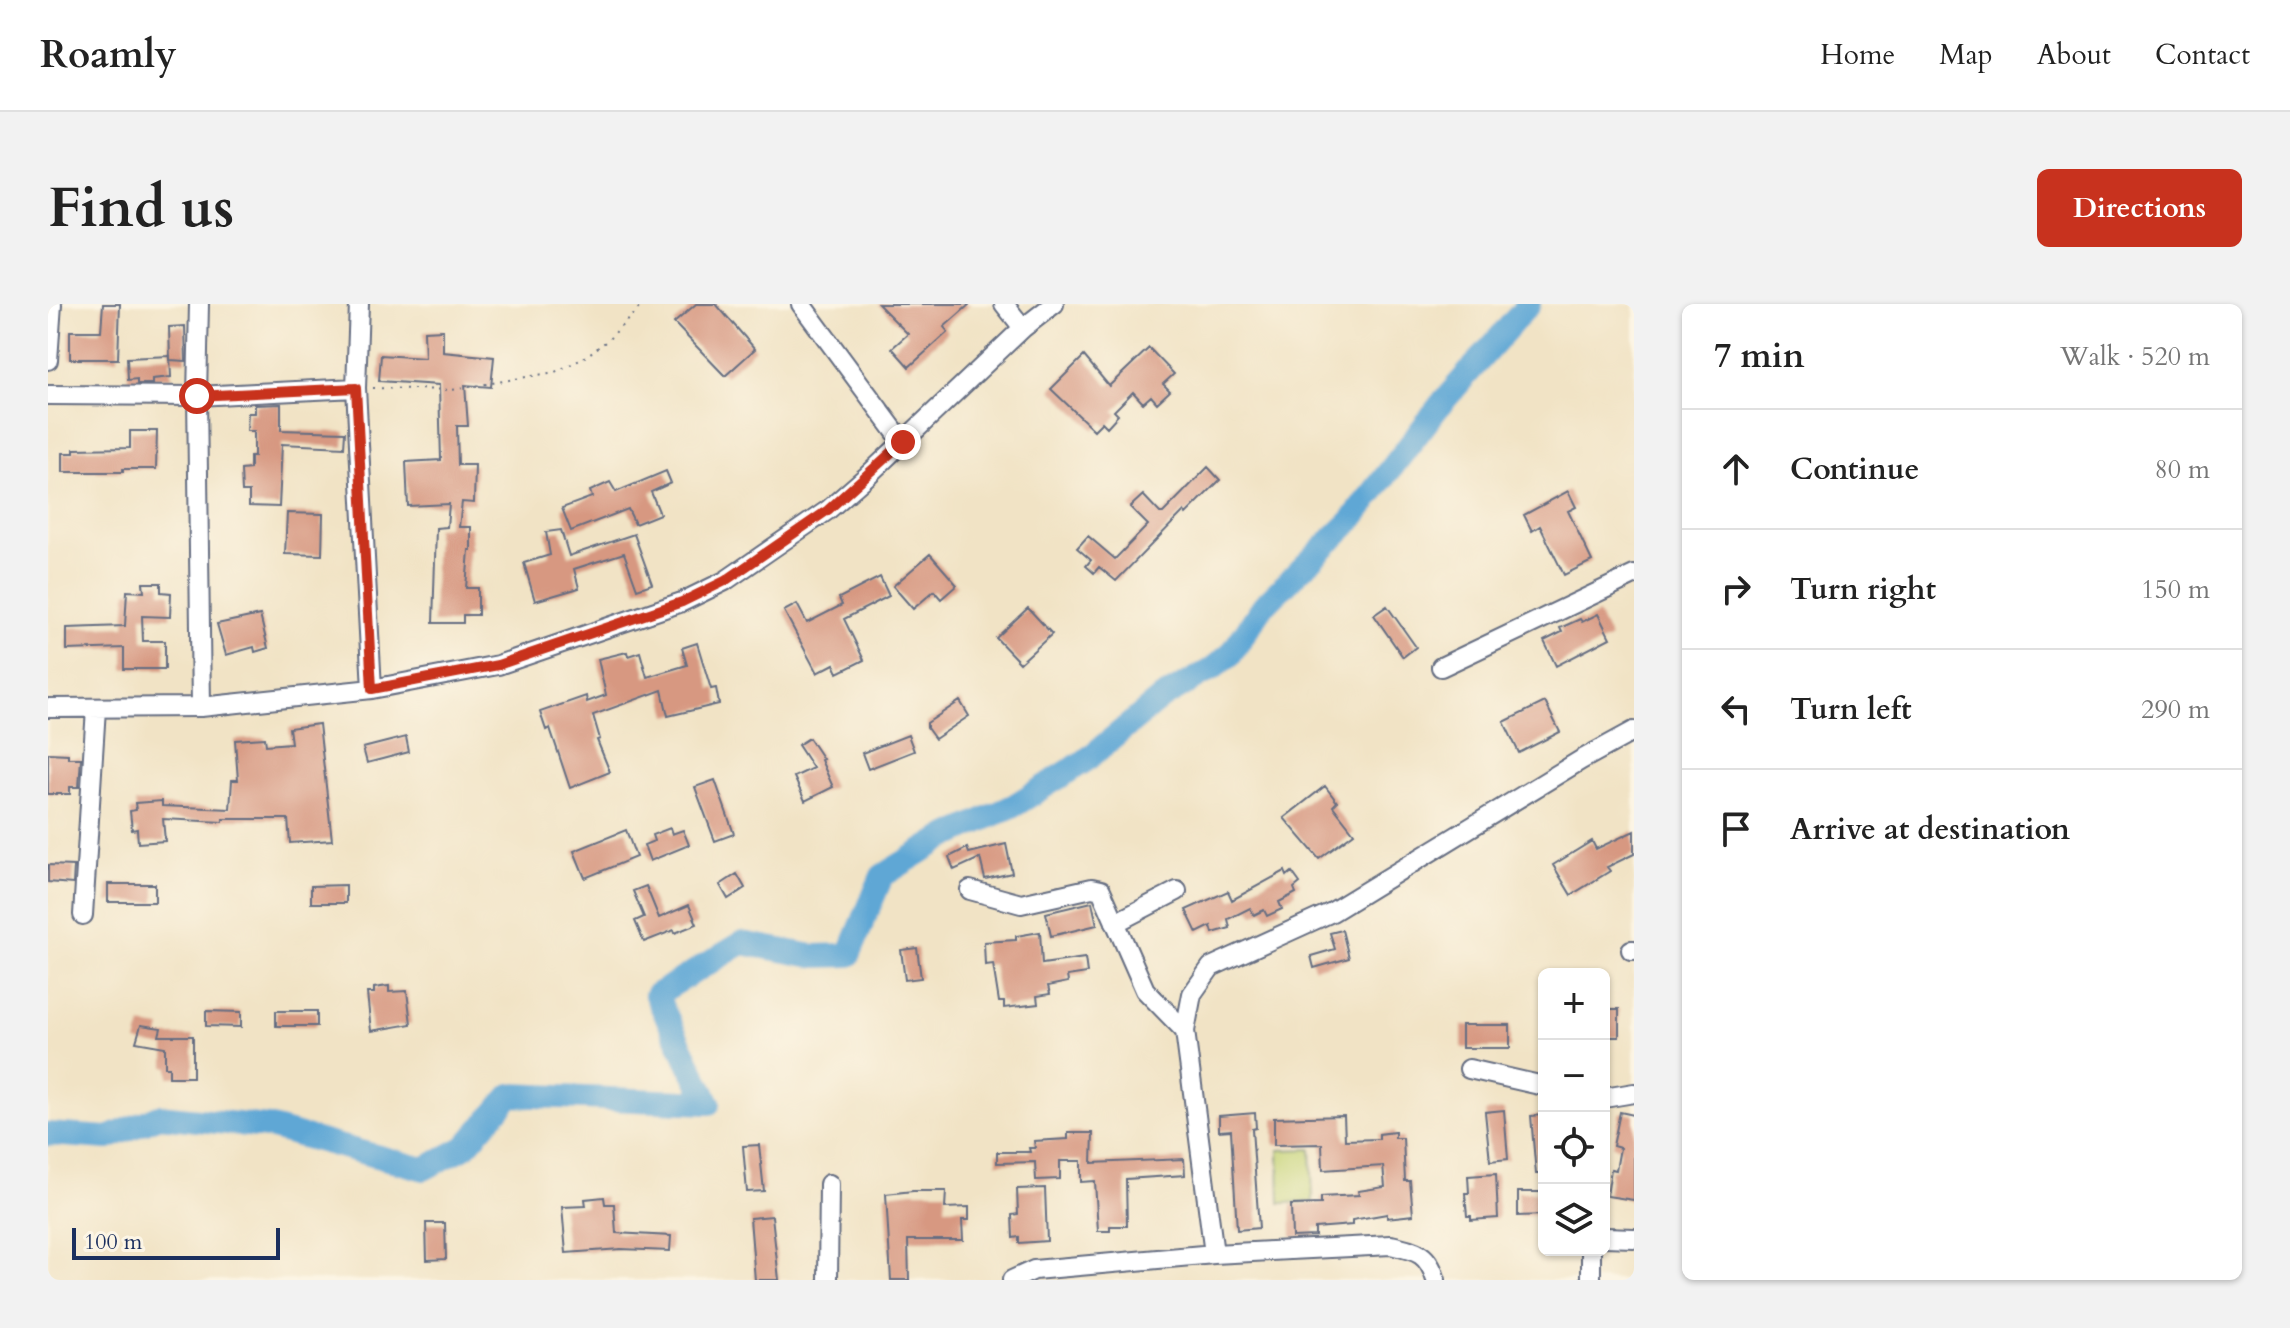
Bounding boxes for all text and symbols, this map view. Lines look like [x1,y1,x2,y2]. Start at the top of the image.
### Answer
text: Roamly [40,29,177,81]
text: Home [1820,36,1895,74]
text: Map [1939,36,1993,74]
text: About [2037,36,2111,74]
text: Contact [2155,36,2250,74]
button: Directions [2037,169,2242,247]
text: Find us [48,171,234,246]
text: 7 min [1714,333,1805,379]
text: Walk · 520 m [2060,339,2210,374]
route start [179,378,215,414]
route end [885,424,921,460]
icon: ahead [1714,447,1758,491]
text: Continue [1790,449,1919,490]
text: 80 m [2154,452,2210,487]
icon: right [1714,567,1758,611]
text: Turn right [1790,569,1936,610]
text: 150 m [2141,572,2210,607]
icon: left [1714,687,1758,731]
text: Turn left [1790,689,1912,730]
text: 290 m [2141,692,2210,727]
icon: arrive [1714,807,1758,851]
text: Arrive at destination [1790,809,2070,850]
map controls [1538,968,1610,1256]
button: + [1538,968,1610,1040]
button: − [1538,1040,1610,1112]
button: locate [1538,1112,1610,1184]
button: layers [1538,1184,1610,1256]
scale bar [72,1224,280,1260]
text: 100 m [84,1227,142,1257]

